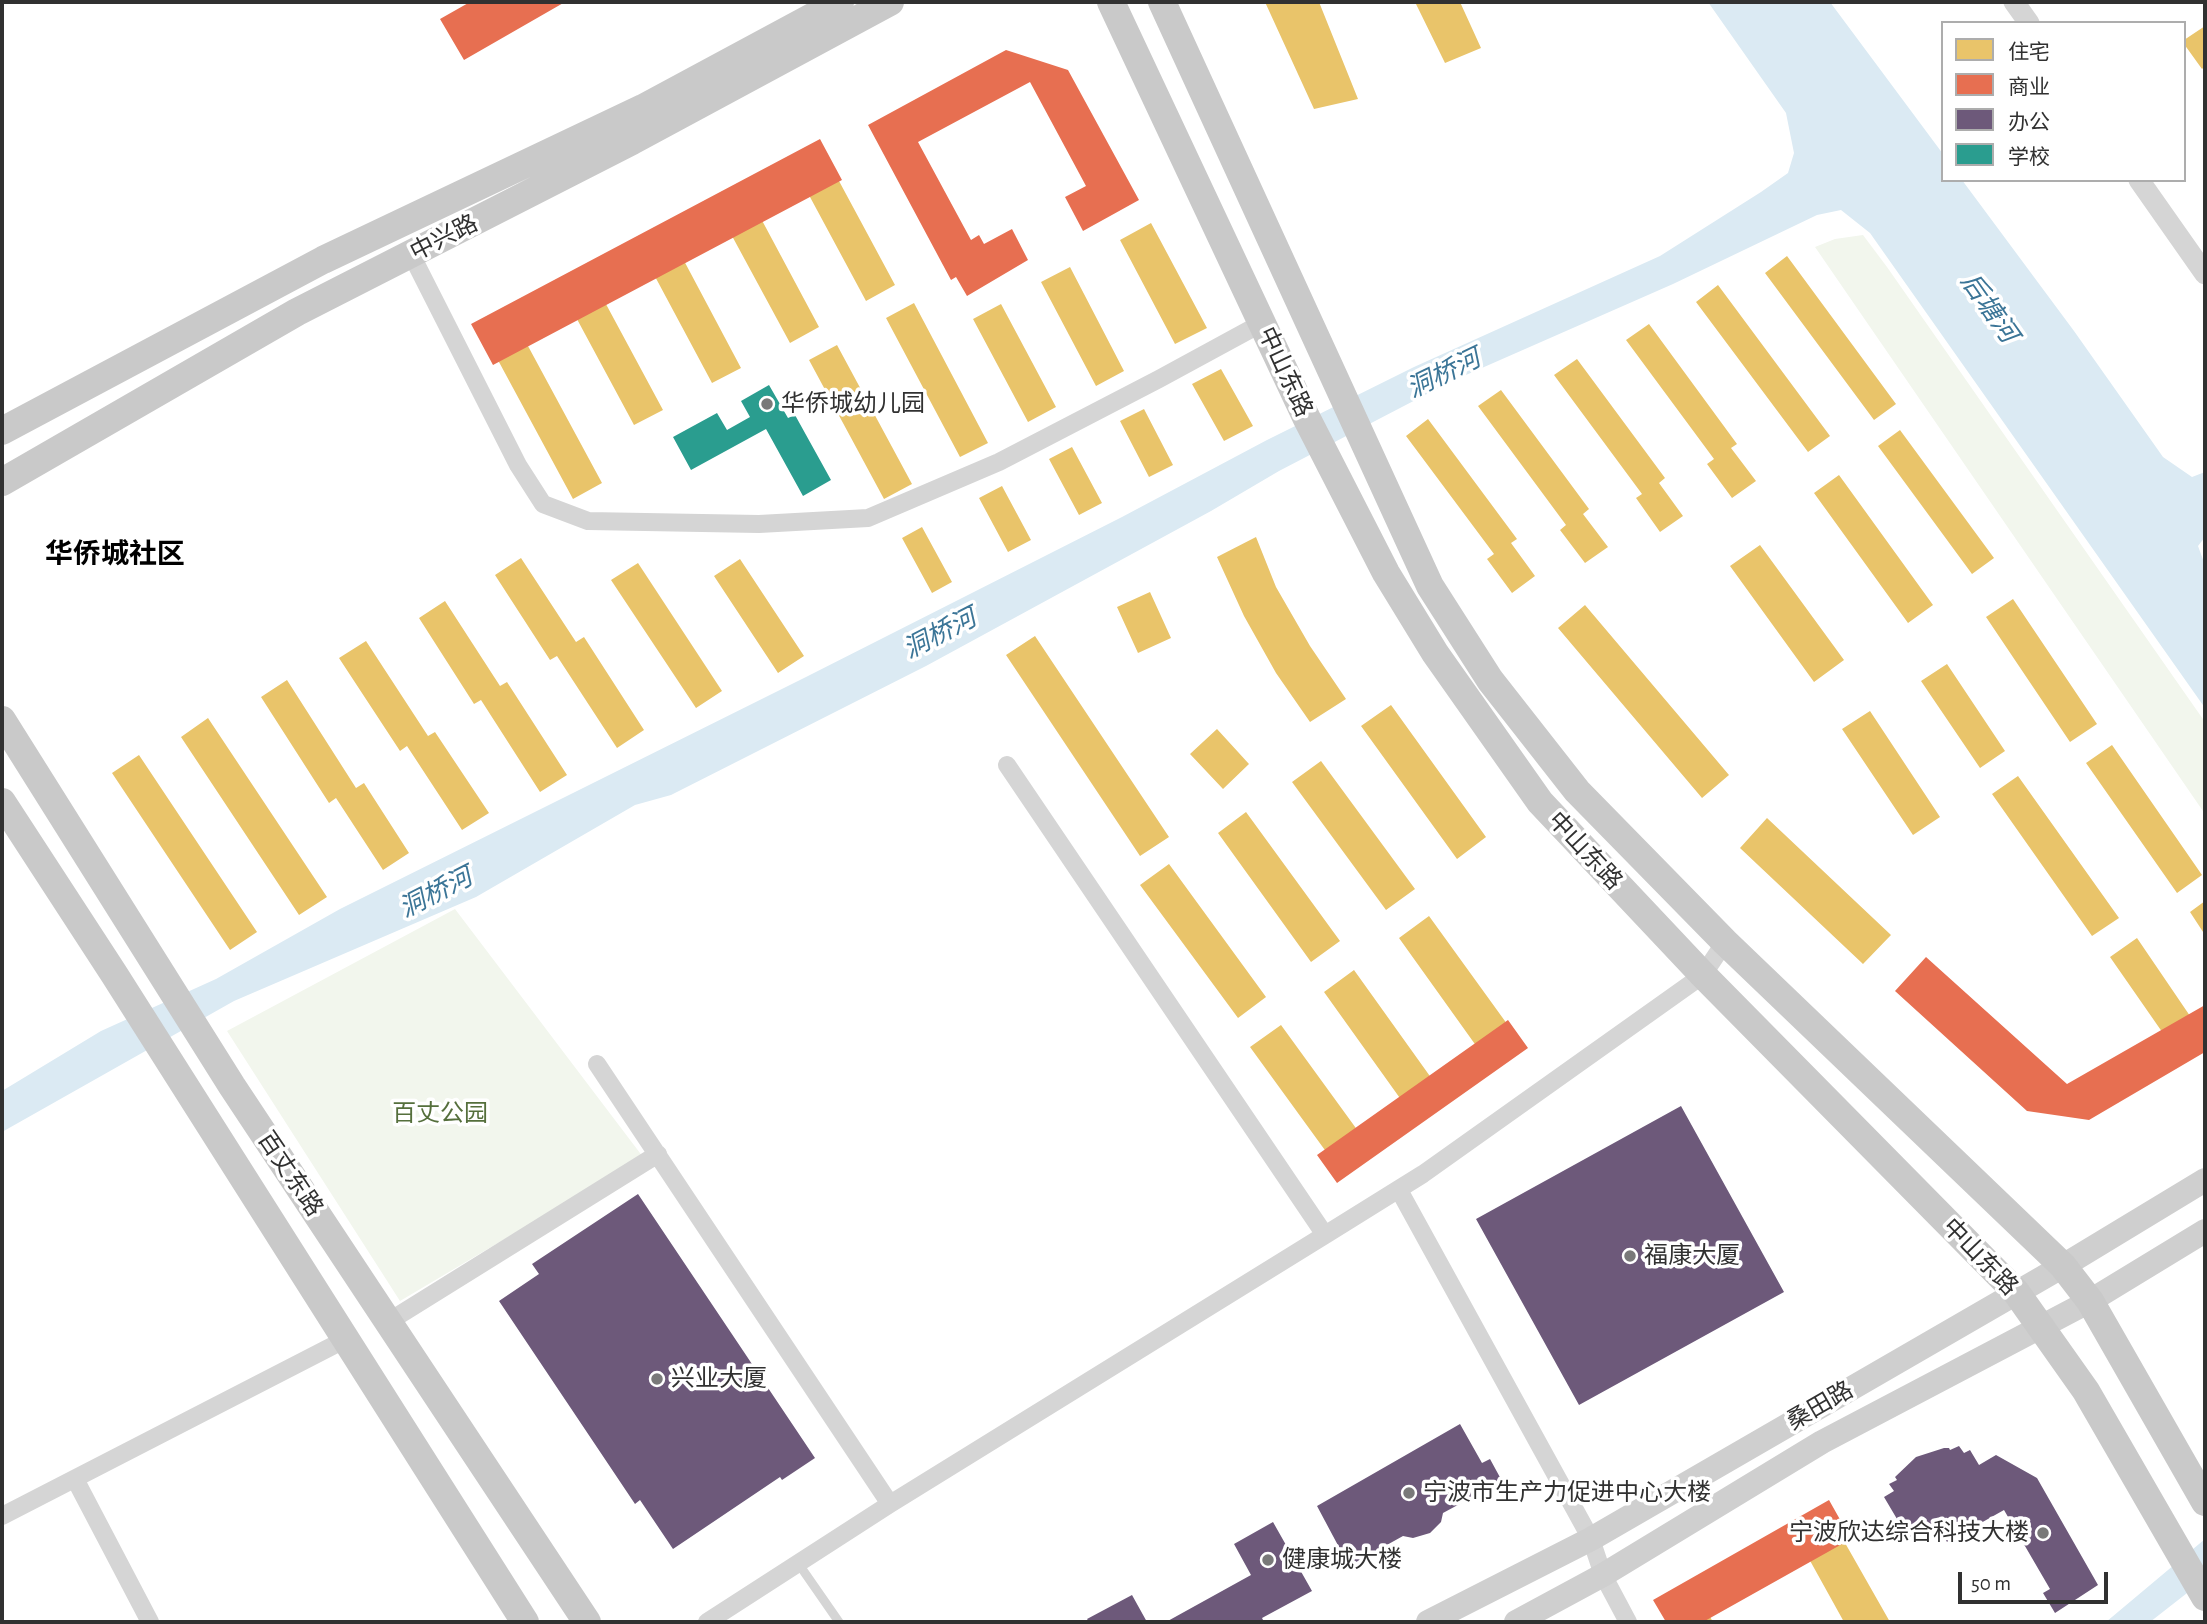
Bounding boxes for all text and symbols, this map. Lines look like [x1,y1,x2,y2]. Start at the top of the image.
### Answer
legend [1941,21,2186,182]
text: 住宅 [2008,42,2050,63]
text: 商业 [2008,77,2050,98]
text: 办公 [2008,112,2050,133]
text: 学校 [2008,147,2050,168]
street label: 中兴路 [405,209,483,267]
water label: 后塘河 [1954,267,2024,349]
street label: 中山东路 [1252,322,1318,422]
water label: 洞桥河 [1402,343,1486,405]
place label: 华侨城幼儿园 [781,390,925,418]
marker: 华侨城幼儿园 [759,396,775,412]
district label: 华侨城社区 [45,538,185,572]
water label: 洞桥河 [898,602,982,666]
street label: 中山东路 [1542,806,1628,896]
water label: 洞桥河 [394,861,478,925]
park label: 百丈公园 [392,1100,488,1128]
street label: 百丈东路 [251,1126,329,1222]
street label: 中山东路 [1936,1212,2024,1302]
place label: 福康大厦 [1644,1242,1740,1270]
marker: 福康大厦 [1622,1248,1638,1264]
place label: 兴业大厦 [671,1365,767,1393]
marker: 兴业大厦 [649,1371,665,1387]
street label: 桑田路 [1782,1376,1858,1436]
place label: 宁波市生产力促进中心大楼 [1423,1479,1711,1507]
marker: 宁波市生产力促进中心大楼 [1401,1485,1417,1501]
place label: 宁波欣达综合科技大楼 [1789,1519,2029,1547]
marker: 宁波欣达综合科技大楼 [2035,1525,2051,1541]
place label: 健康城大楼 [1282,1546,1402,1574]
marker: 健康城大楼 [1260,1552,1276,1568]
scale bar [1962,1558,2112,1602]
text: 50 m [1971,1573,2011,1594]

